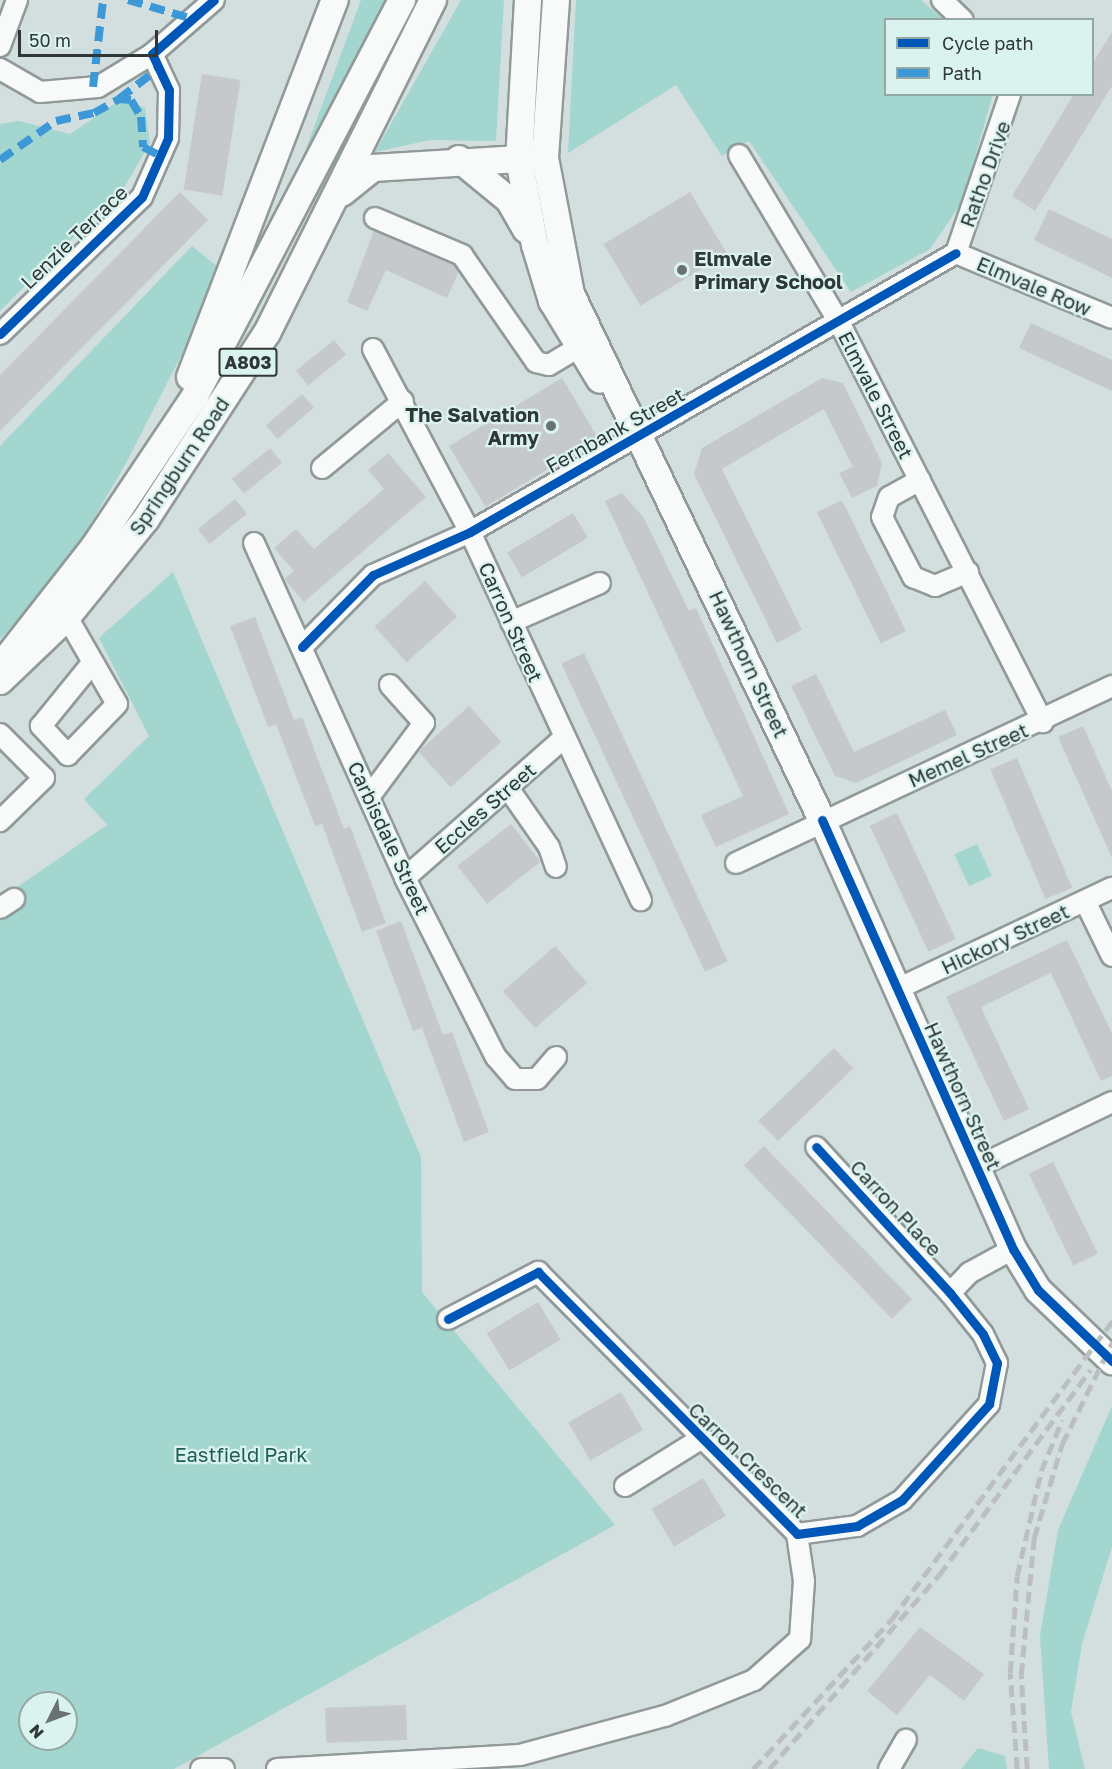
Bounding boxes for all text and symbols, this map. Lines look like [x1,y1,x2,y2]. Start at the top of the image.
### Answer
scale bar [21,18,160,56]
legend [884,18,1094,96]
text: 50 m [29,29,71,51]
text: Cycle path [942,32,1034,54]
text: Path [942,62,982,84]
street label: Ratho Drive [955,118,1015,230]
street label: Lenzie Terrace [16,180,132,294]
place label: Elmvale Primary School [694,246,843,293]
street label: Elmvale Row [973,251,1095,321]
marker: Elmvale Primary School [675,263,689,277]
street label: Elmvale Street [834,327,918,463]
road number: A803 [218,347,278,377]
street label: Fernbank Street [541,382,689,478]
street label: Springburn Road [124,392,234,540]
place label: The Salvation Army [405,402,539,449]
marker: The Salvation Army [544,419,558,433]
street label: Carron Street [474,558,548,686]
street label: Hawthorn Street [704,587,794,741]
street label: Memel Street [904,718,1032,792]
street label: Carbisdale Street [343,757,435,919]
street label: Eccles Street [429,757,541,859]
street label: Hickory Street [937,899,1073,979]
street label: Hawthorn Street [920,1018,1006,1174]
street label: Carron Place [845,1155,947,1261]
street label: Carron Crescent [684,1397,812,1523]
park label: Eastfield Park [175,1442,307,1466]
north arrow [18,1691,78,1751]
text: N [25,1720,48,1743]

